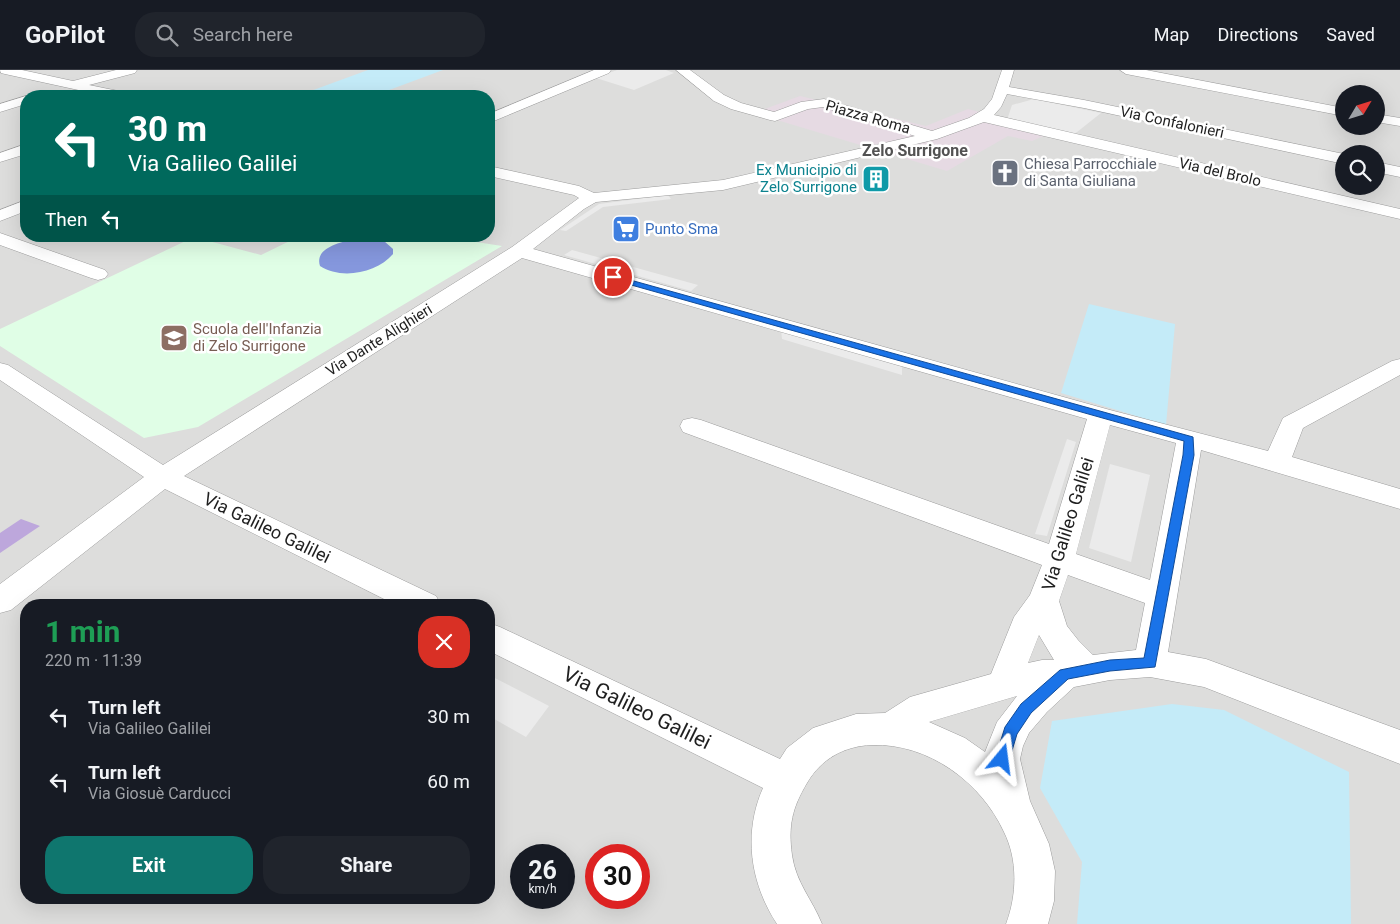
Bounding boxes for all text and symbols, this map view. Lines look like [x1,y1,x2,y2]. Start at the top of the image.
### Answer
search box [135,12,485,57]
text: GoPilot [25,21,105,49]
icon: search [153,21,181,49]
text: Search here [193,23,293,46]
text: Map [1154,24,1189,45]
text: Directions [1217,24,1298,45]
text: Saved [1326,24,1375,45]
north arrow [1335,85,1385,135]
map controls [1335,85,1385,195]
street label: Piazza Roma [824,96,912,138]
street label: Via Confalonieri [1118,102,1226,142]
text: 30 m [128,109,207,150]
icon: left [45,110,110,175]
district label: Zelo Surrigone [862,141,968,160]
button: search [1335,145,1385,195]
text: Via Galileo Galilei [128,151,297,176]
street label: Via del Brolo [1177,154,1263,190]
place label: Chiesa Parrocchiale di Santa Giuliana [1024,155,1157,190]
church icon: Chiesa Parrocchiale di Santa Giuliana [990,158,1020,188]
place label: Ex Municipio di Zelo Surrigone [756,161,857,196]
building icon: Ex Municipio di Zelo Surrigone [861,164,891,194]
icon: left [97,205,125,233]
text: Then [45,208,87,231]
supermarket icon: Punto Sma [611,214,641,244]
place label: Punto Sma [645,220,718,238]
pin [592,256,634,298]
icon: arrive [599,263,627,291]
street label: Via Dante Alighieri [322,300,436,380]
place label: Scuola dell'Infanzia di Zelo Surrigone [193,320,322,355]
school or university icon: Scuola dell'Infanzia di Zelo Surrigone [159,323,189,353]
street label: Via Galileo Galilei [1037,454,1098,593]
street label: Via Galileo Galilei [200,488,334,567]
text: 1 min [45,614,120,649]
button: close [418,616,470,668]
text: 220 m · 11:39 [45,651,142,670]
street label: Via Galileo Galilei [559,662,715,754]
text: Turn left [88,696,161,719]
icon: left [45,703,73,731]
text: 30 m [427,705,470,728]
text: Via Galileo Galilei [88,719,211,738]
position arrow [975,732,1027,784]
text: Turn left [88,761,161,784]
icon: left [45,768,73,796]
text: 60 m [427,770,470,793]
text: Via Giosuè Carducci [88,784,231,803]
button: Exit [45,836,253,894]
button: Share [263,836,470,894]
speed limit sign: 30 [585,844,650,909]
text: 26 [528,856,557,885]
text: km/h [528,882,557,896]

